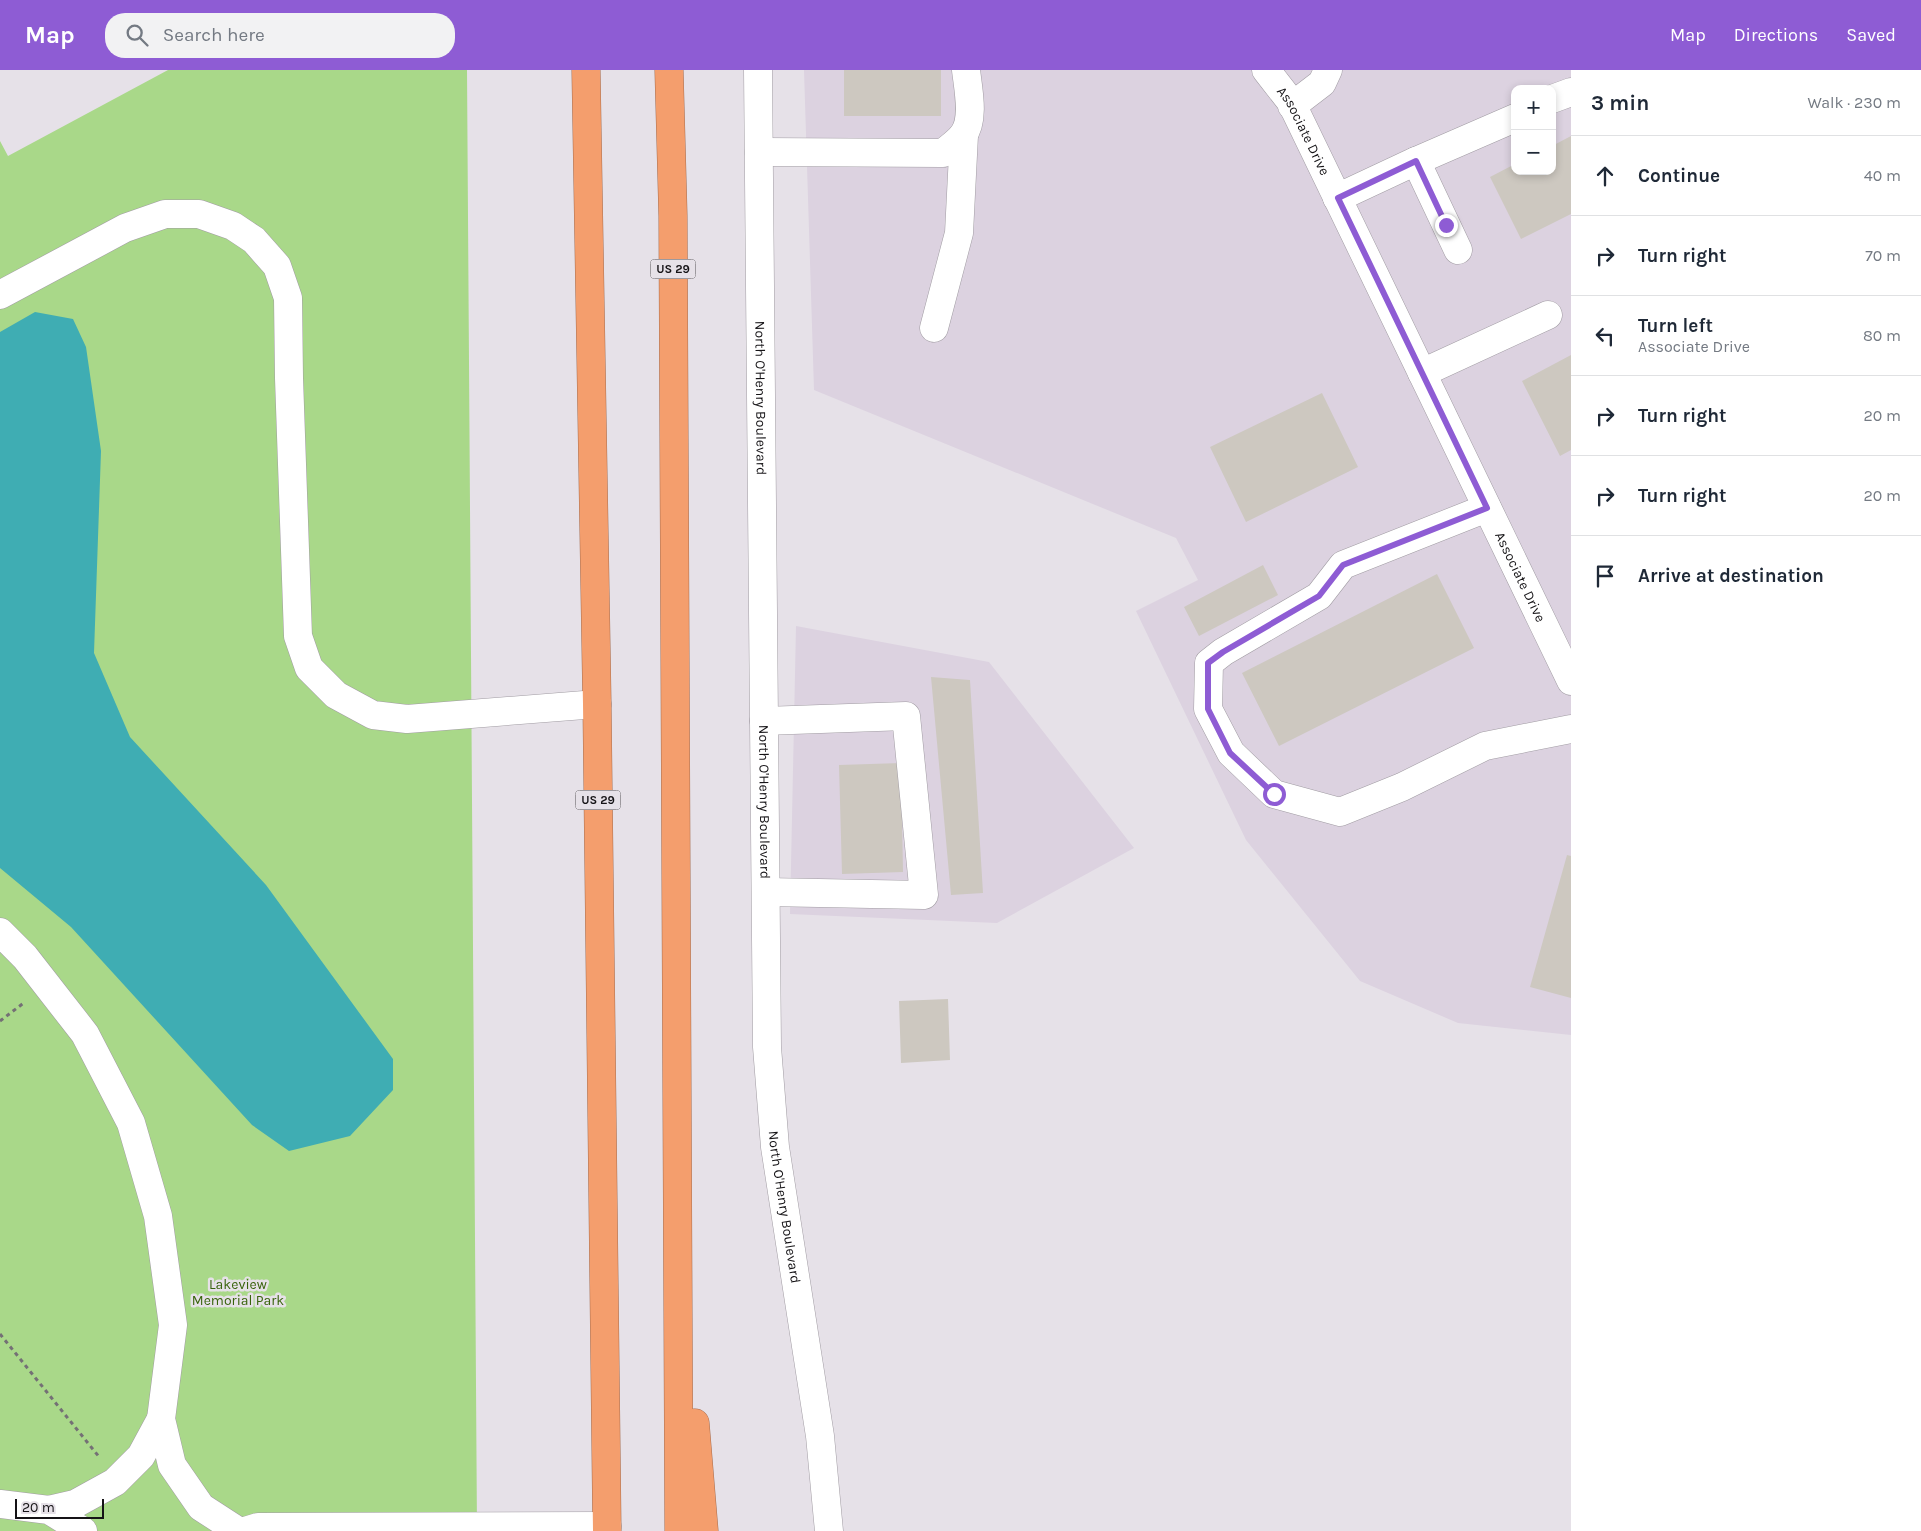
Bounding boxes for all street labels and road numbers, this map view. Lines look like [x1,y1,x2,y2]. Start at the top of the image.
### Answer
street label: Associate Drive [1273,83,1333,178]
road number: US 29 [650,260,696,278]
street label: North O'Henry Boulevard [751,321,770,475]
street label: Associate Drive [1491,529,1549,625]
street label: North O'Henry Boulevard [755,725,773,879]
road number: US 29 [576,790,620,810]
street label: North O'Henry Boulevard [765,1130,804,1285]

